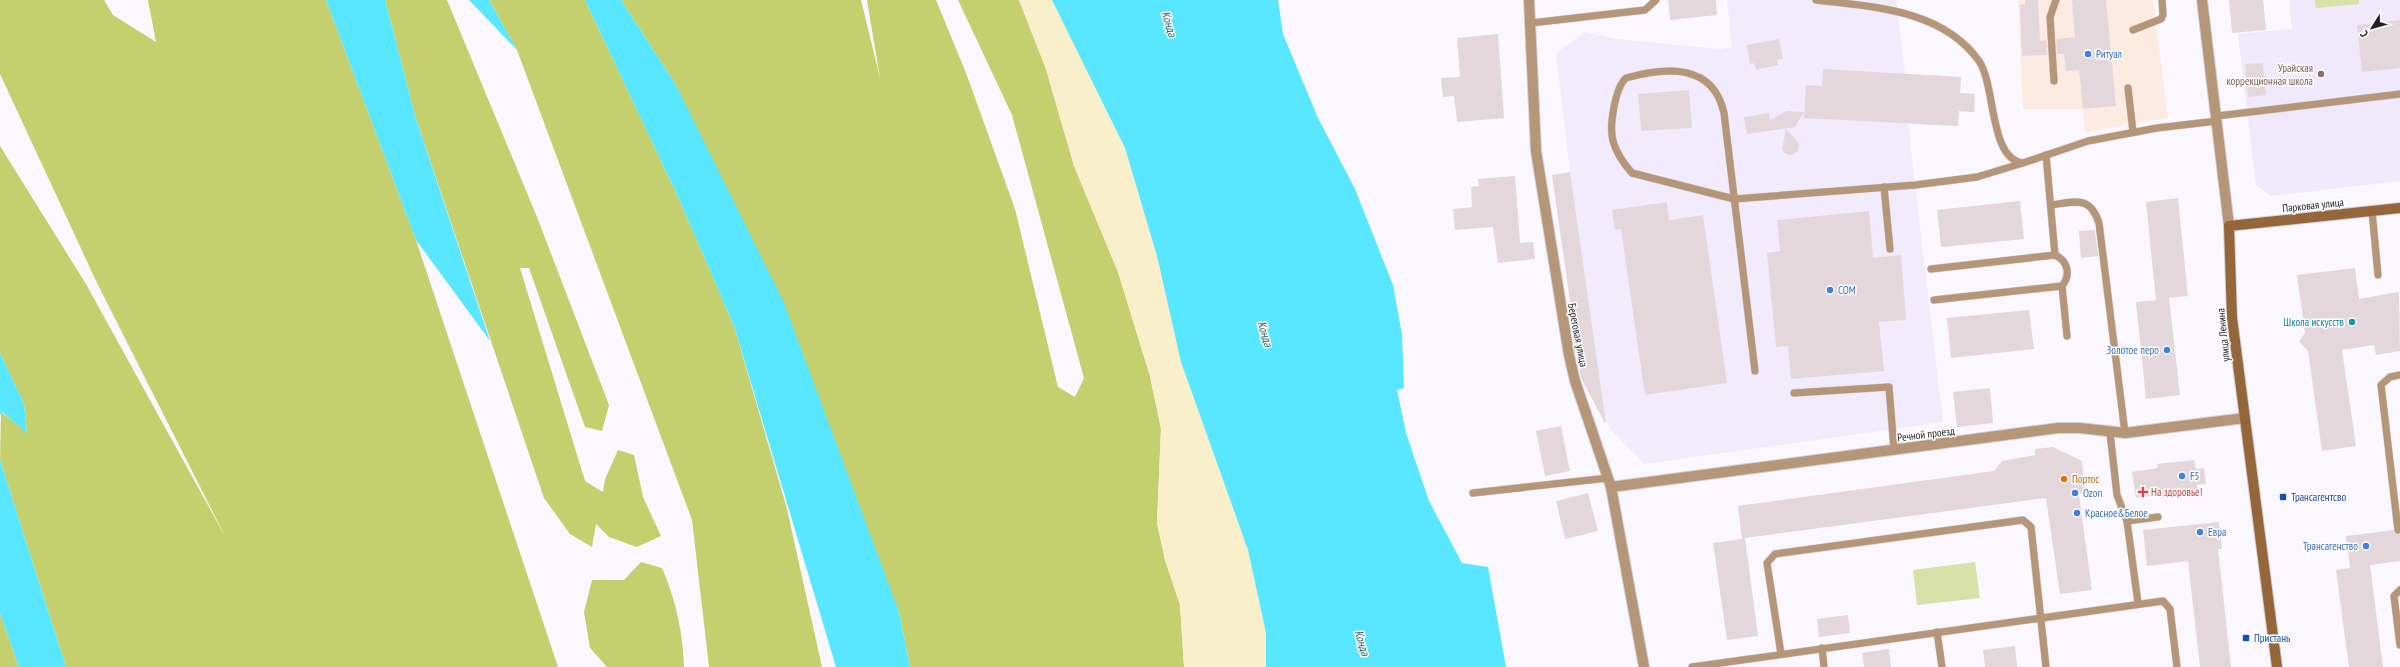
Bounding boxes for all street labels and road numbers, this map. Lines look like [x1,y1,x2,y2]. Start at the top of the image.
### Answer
street label: Парковая улица [2282,195,2344,215]
street label: Береговая улица [1565,302,1591,368]
street label: улица Ленина [2213,308,2233,362]
street label: Речной проезд [1896,424,1956,444]

